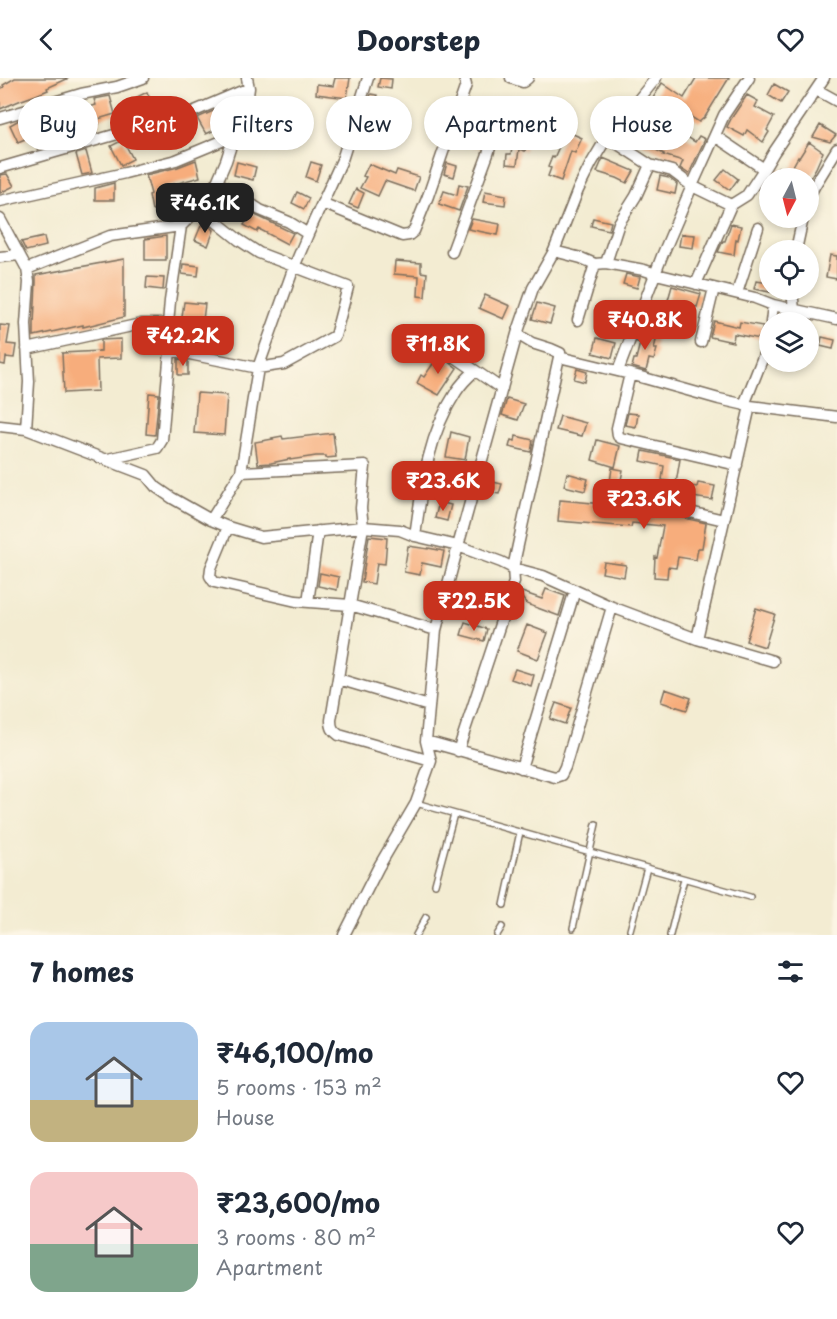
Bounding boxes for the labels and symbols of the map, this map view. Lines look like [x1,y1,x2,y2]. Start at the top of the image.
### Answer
north arrow [759,168,819,228]
pin: ₹46.1K [156,183,254,234]
pin: ₹40.8K [596,300,694,351]
pin: ₹42.2K [134,316,232,367]
pin: ₹11.8K [389,324,487,375]
pin: ₹23.6K [394,461,492,512]
pin: ₹23.6K [595,479,693,530]
pin: ₹22.5K [425,581,523,632]

